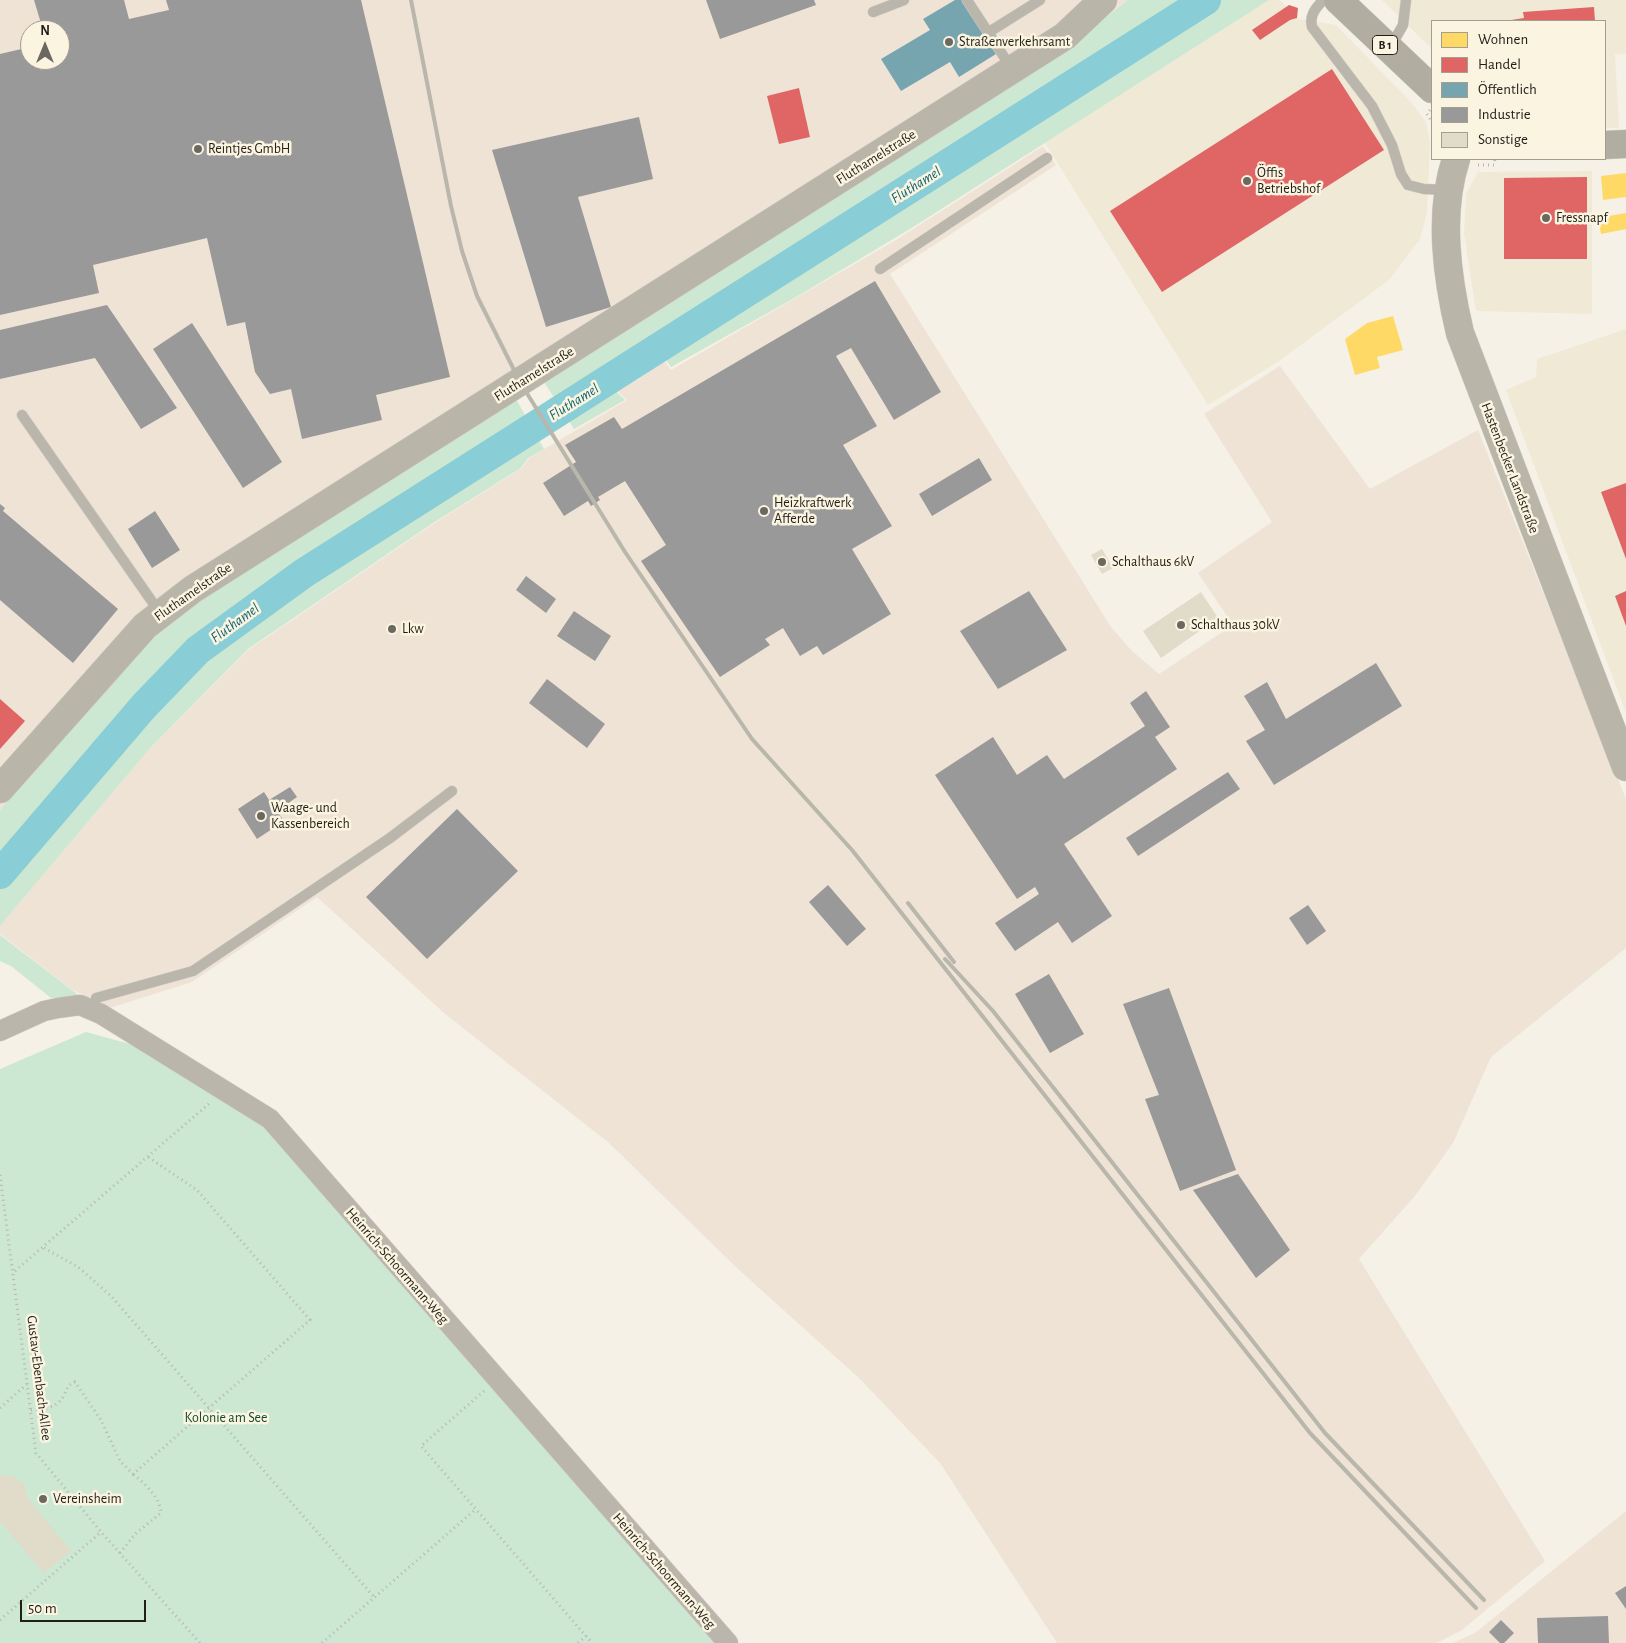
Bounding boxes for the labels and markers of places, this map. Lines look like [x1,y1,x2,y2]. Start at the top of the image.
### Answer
place label: Straßenverkehrsamt [959,34,1070,50]
marker: Straßenverkehrsamt [943,36,955,48]
place label: Reintjes GmbH [208,141,290,157]
marker: Reintjes GmbH [192,143,204,155]
place label: Öffis Betriebshof [1257,165,1320,198]
marker: Öffis Betriebshof [1241,175,1253,187]
place label: Fressnapf [1556,210,1608,226]
marker: Fressnapf [1540,212,1552,224]
place label: Heizkraftwerk Afferde [774,495,851,528]
marker: Heizkraftwerk Afferde [758,505,770,517]
place label: Schalthaus 6kV [1112,554,1194,570]
marker: Schalthaus 6kV [1096,556,1108,568]
place label: Schalthaus 30kV [1191,617,1280,633]
marker: Schalthaus 30kV [1175,619,1187,631]
place label: Lkw [402,621,424,637]
marker: Lkw [386,623,398,635]
place label: Waage- und Kassenbereich [271,800,350,832]
marker: Waage- und Kassenbereich [255,810,267,822]
place label: Vereinsheim [53,1491,122,1507]
marker: Vereinsheim [37,1493,49,1505]

